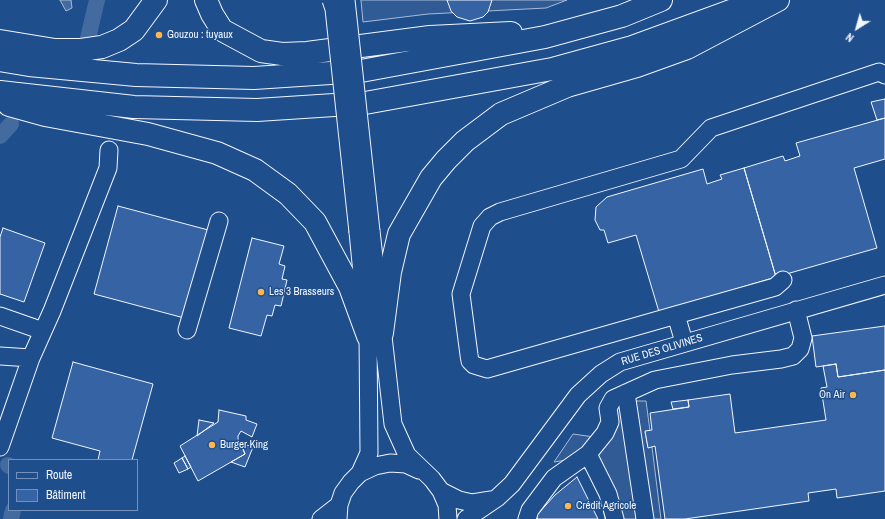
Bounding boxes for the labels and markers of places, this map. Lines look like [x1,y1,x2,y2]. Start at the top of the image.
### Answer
place label: Gouzou : tuyaux [167,28,233,42]
marker: Gouzou : tuyaux [154,30,164,40]
place label: Les 3 Brasseurs [269,285,334,299]
marker: Les 3 Brasseurs [256,287,266,297]
place label: On Air [819,388,845,402]
marker: On Air [848,390,858,400]
place label: Burger King [220,438,268,452]
marker: Burger King [207,440,217,450]
place label: Crédit Agricole [576,499,636,513]
marker: Crédit Agricole [563,501,573,511]

